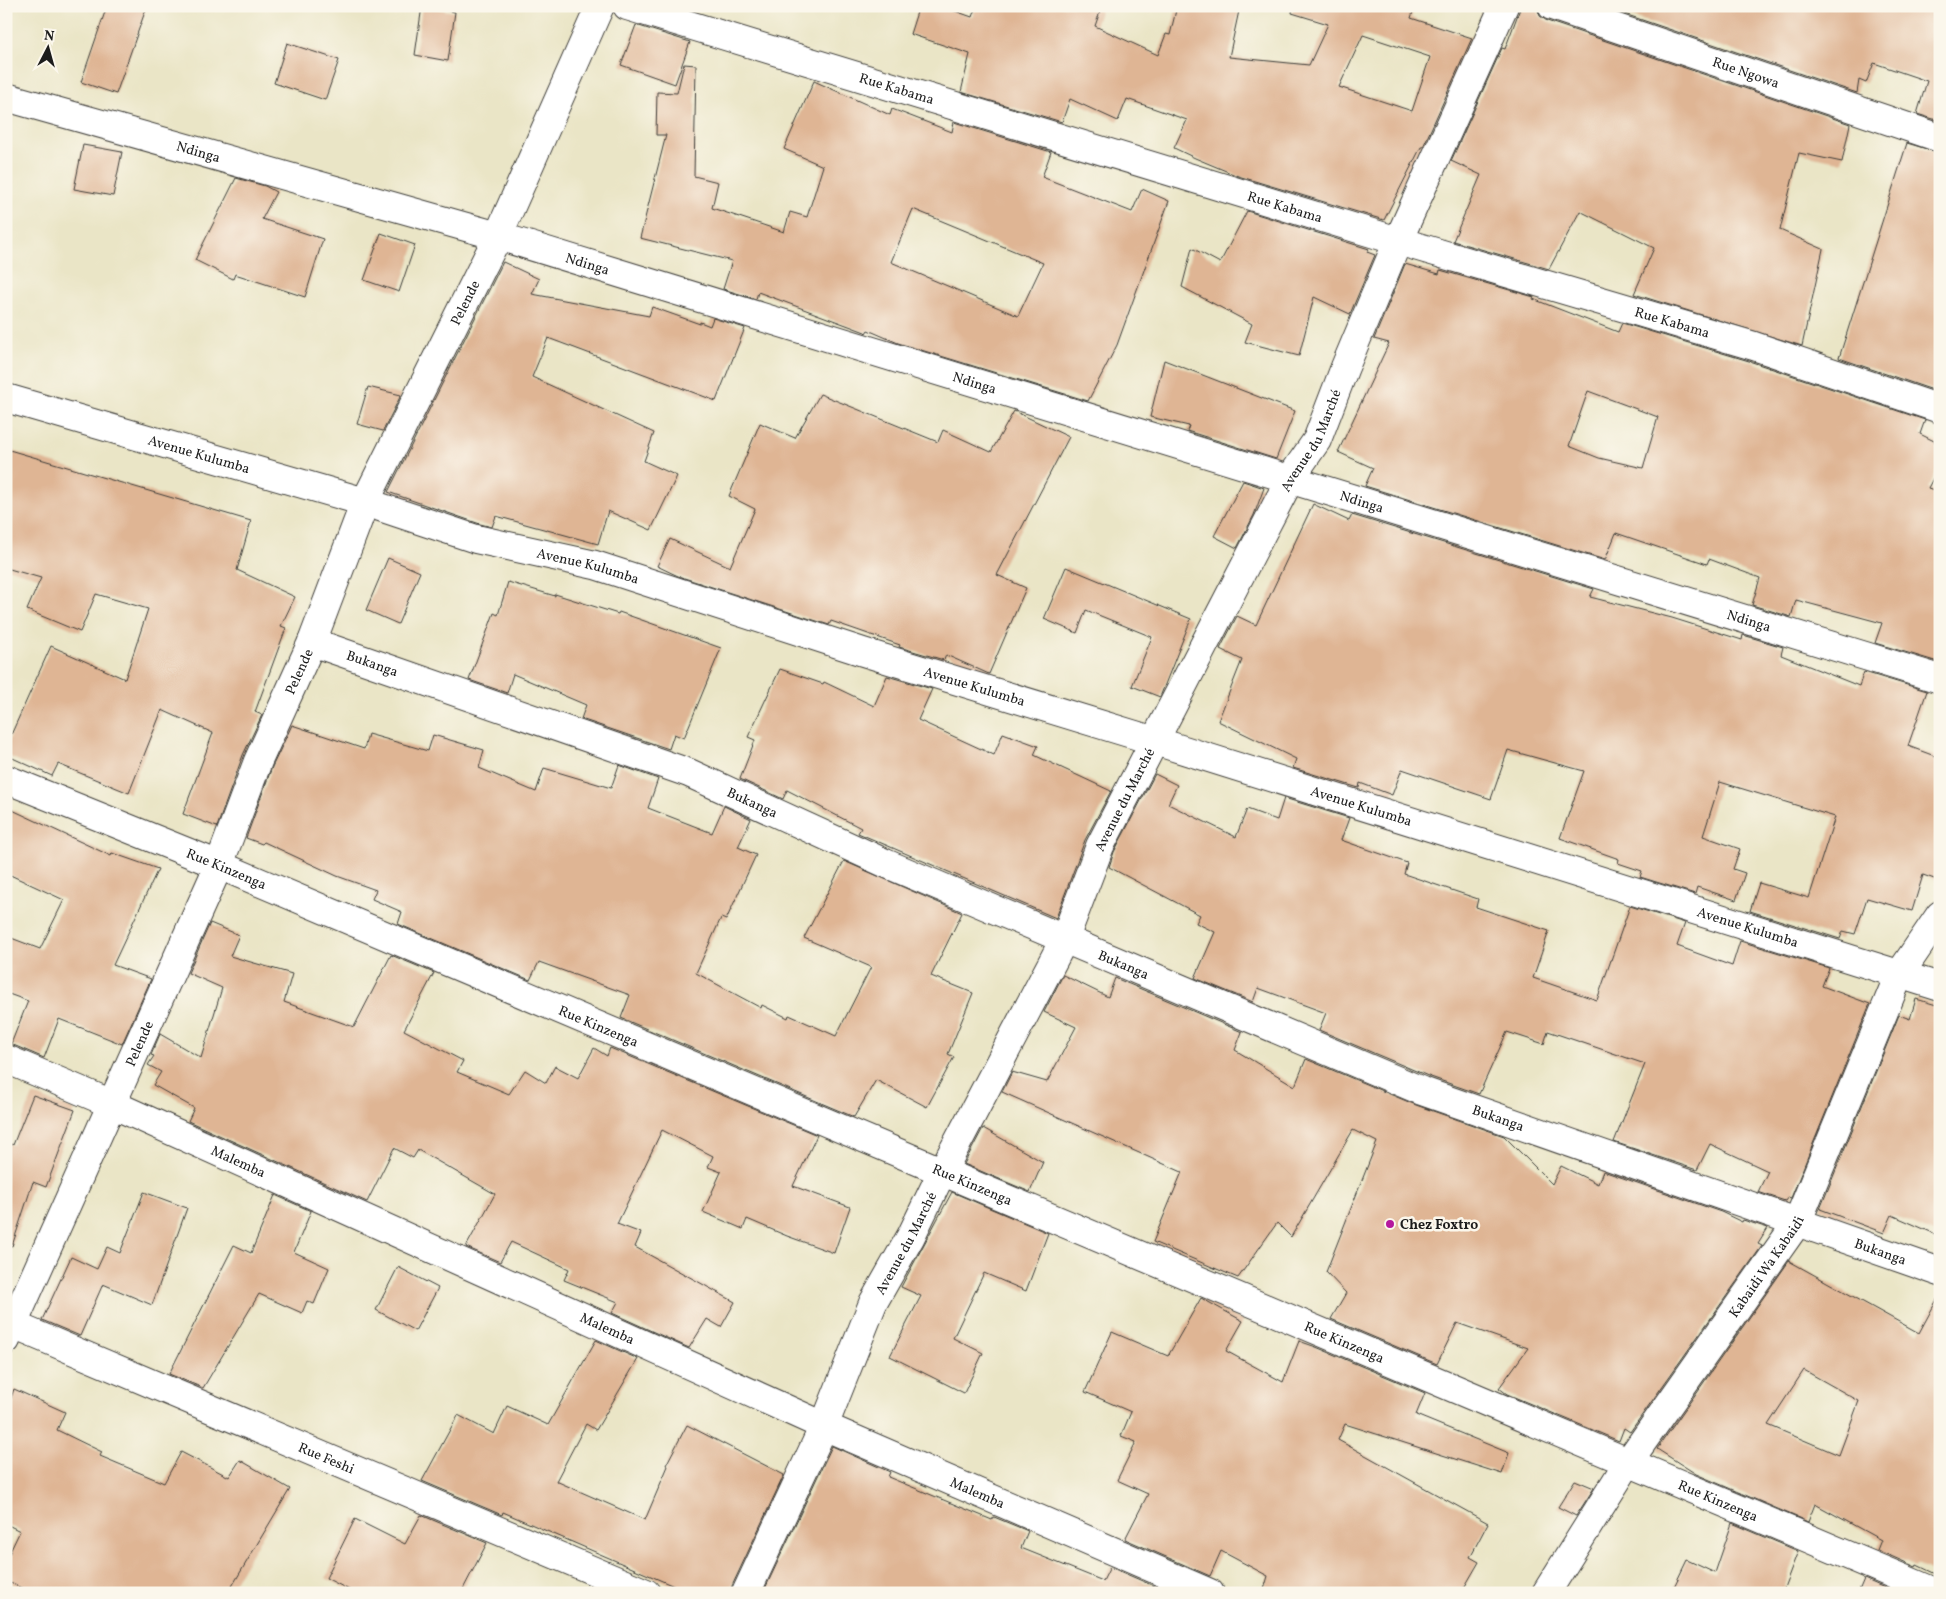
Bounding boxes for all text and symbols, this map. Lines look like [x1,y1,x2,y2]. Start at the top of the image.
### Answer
north arrow [22,22,72,72]
text: N [43,27,55,47]
street label: Rue Ngowa [1710,53,1782,94]
street label: Rue Kabama [856,69,936,110]
street label: Ndinga [174,138,222,168]
street label: Rue Kabama [1245,188,1325,228]
street label: Ndinga [563,249,611,281]
street label: Pelende [447,277,486,329]
street label: Rue Kabama [1632,303,1712,343]
street label: Ndinga [950,368,999,400]
street label: Avenue du Marché [1277,387,1347,496]
street label: Avenue Kulumba [145,432,252,479]
street label: Ndinga [1337,487,1386,519]
street label: Avenue Kulumba [535,545,641,590]
street label: Ndinga [1724,606,1773,637]
street label: Pelende [281,646,319,698]
street label: Bukanga [343,647,400,682]
street label: Avenue Kulumba [921,663,1027,712]
street label: Avenue du Marché [1091,745,1160,854]
street label: Avenue Kulumba [1308,782,1414,832]
street label: Bukanga [723,784,780,823]
street label: Rue Kinzenga [183,845,269,895]
street label: Avenue Kulumba [1694,903,1801,953]
street label: Bukanga [1095,946,1151,985]
street label: Rue Kinzenga [555,1002,641,1053]
street label: Pelende [122,1018,159,1070]
street label: Bukanga [1469,1101,1526,1137]
street label: Malemba [208,1142,268,1183]
street label: Rue Kinzenga [929,1160,1015,1211]
street label: Avenue du Marché [872,1189,942,1299]
street label: Kabaidi Wa Kabaidi [1725,1214,1810,1322]
place label: Chez Foxtro [1400,1216,1478,1235]
marker: Chez Foxtro [1384,1218,1396,1230]
street label: Bukanga [1852,1235,1909,1271]
street label: Malemba [577,1309,637,1350]
street label: Rue Kinzenga [1301,1318,1387,1369]
street label: Rue Feshi [295,1439,357,1479]
street label: Malemba [947,1474,1007,1514]
street label: Rue Kinzenga [1675,1476,1761,1527]

